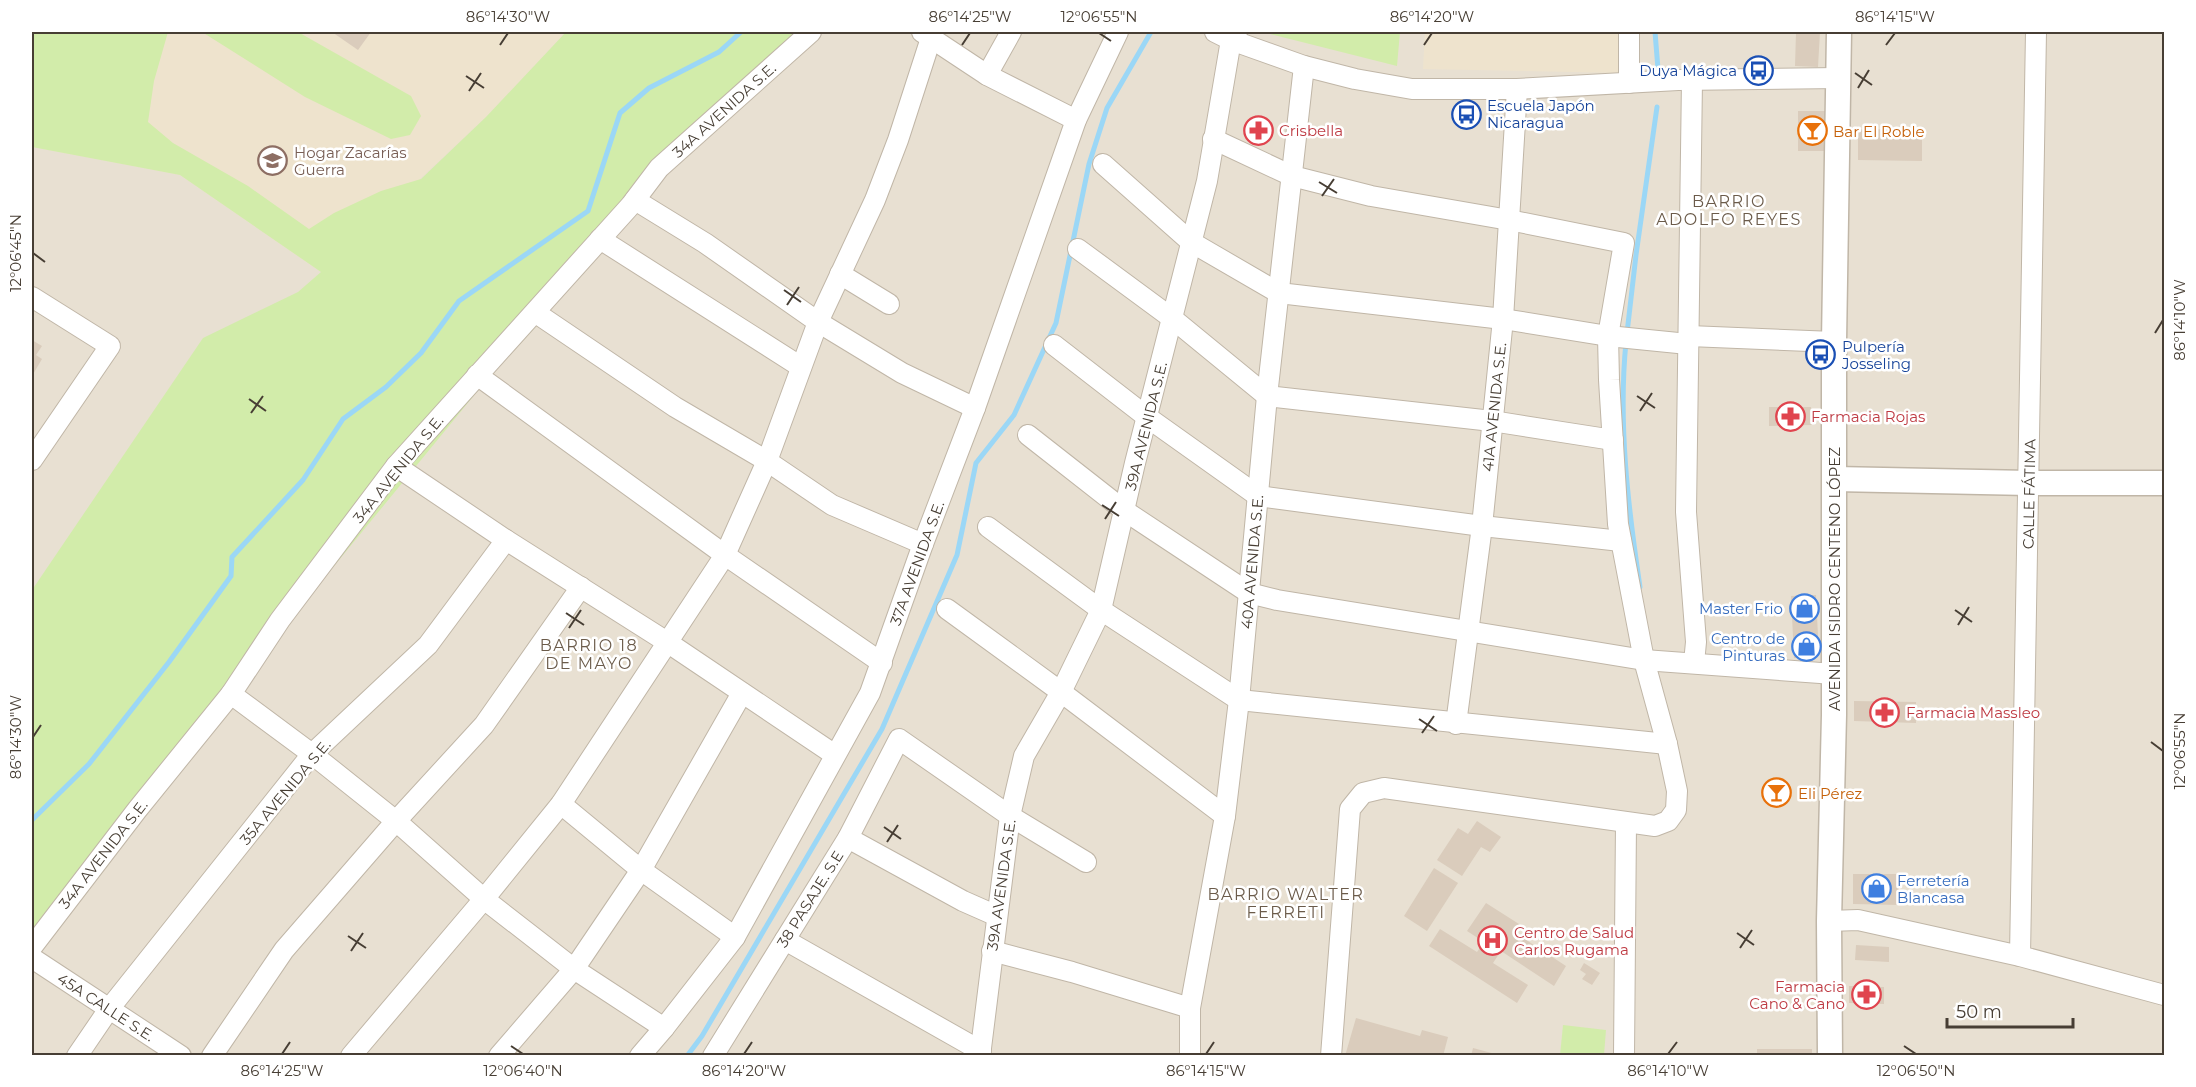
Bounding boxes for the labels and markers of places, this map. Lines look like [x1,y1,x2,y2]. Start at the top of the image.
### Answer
bus stop icon: Duya Mágica [1742,54,1774,86]
place label: Duya Mágica [1639,61,1737,80]
place label: Escuela Japón Nicaragua [1487,96,1595,132]
bus stop icon: Escuela Japón Nicaragua [1450,98,1482,130]
pharmacy icon: Crisbella [1242,114,1274,146]
bar icon: Bar El Roble [1796,115,1828,147]
place label: Crisbella [1279,121,1343,140]
place label: Bar El Roble [1833,122,1925,141]
place label: Hogar Zacarías Guerra [294,143,407,179]
school or university icon: Hogar Zacarías Guerra [257,145,289,177]
place label: Pulpería Josseling [1841,337,1911,373]
bus stop icon: Pulpería Josseling [1805,339,1837,371]
pharmacy icon: Farmacia Rojas [1774,400,1806,432]
place label: Farmacia Rojas [1811,407,1925,426]
shop icon: Master Frio [1788,592,1820,624]
place label: Master Frio [1699,599,1783,618]
place label: Centro de Pinturas [1711,629,1785,665]
shop icon: Centro de Pinturas [1790,631,1822,663]
pharmacy icon: Farmacia Massleo [1869,696,1901,728]
place label: Farmacia Massleo [1906,703,2040,722]
bar icon: Eli Pérez [1761,777,1793,809]
place label: Eli Pérez [1798,784,1862,803]
place label: Ferretería Blancasa [1897,871,1970,907]
shop icon: Ferretería Blancasa [1860,873,1892,905]
place label: Centro de Salud Carlos Rugama [1514,923,1634,959]
hospital icon: Centro de Salud Carlos Rugama [1477,925,1509,957]
place label: Farmacia Cano & Cano [1749,977,1845,1013]
pharmacy icon: Farmacia Cano & Cano [1850,979,1882,1011]

